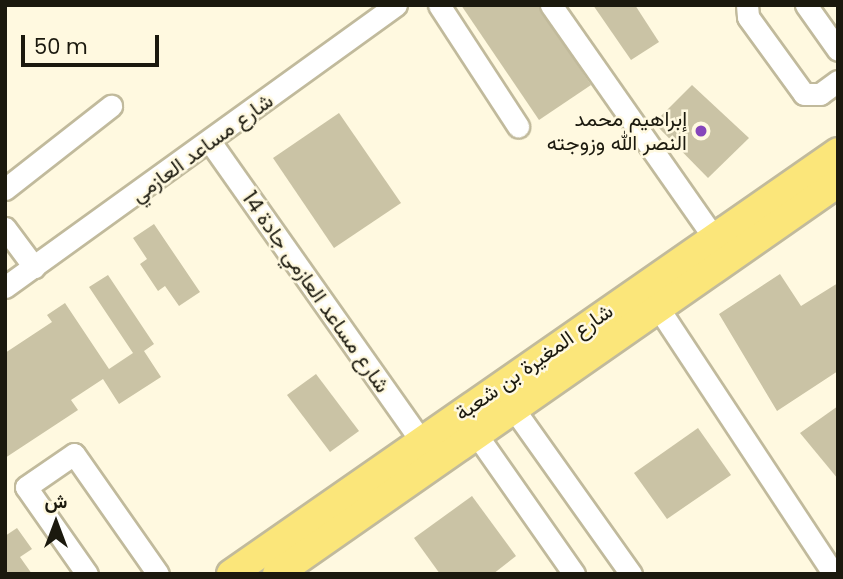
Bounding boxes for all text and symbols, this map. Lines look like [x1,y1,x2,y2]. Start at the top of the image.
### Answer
scale bar [24,21,163,65]
text: 50 m [34,32,88,61]
street label: شارع مساعد العازمي [126,88,278,208]
place label: إبراهيم محمد النصر الله وزوجته [547,106,687,156]
marker: إبراهيم محمد النصر الله وزوجته [693,123,709,139]
street label: شارع مساعد العازمي جادة 14 [237,187,395,397]
street label: شارع المغيرة بن شعبة [450,298,618,426]
north arrow [21,488,91,558]
text: ش [45,488,67,515]

